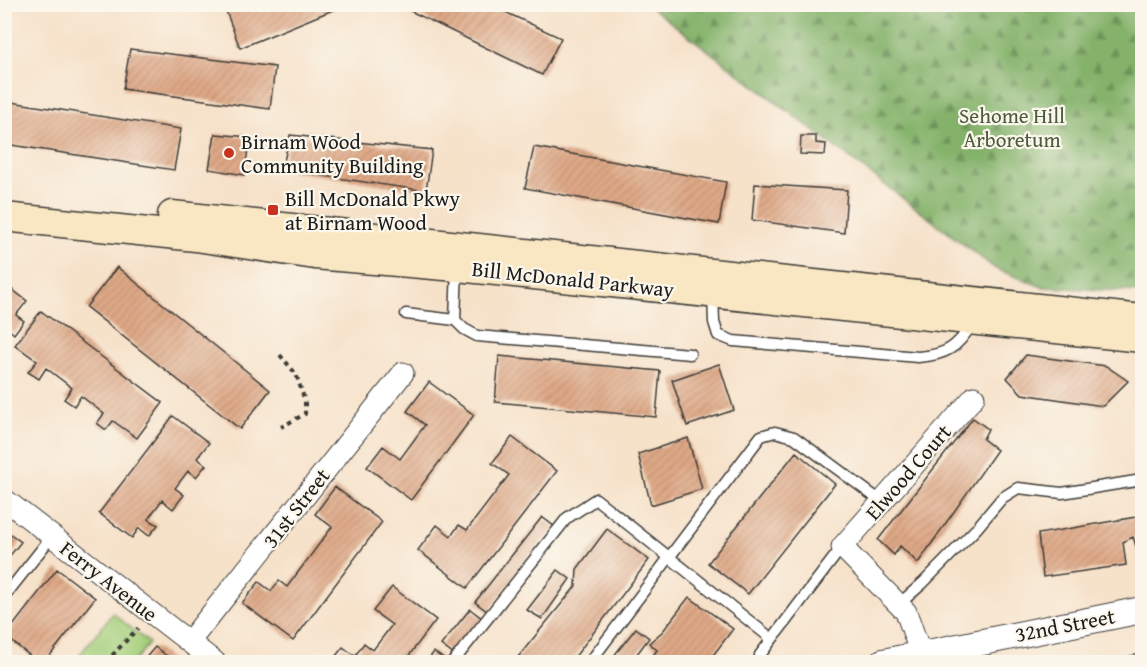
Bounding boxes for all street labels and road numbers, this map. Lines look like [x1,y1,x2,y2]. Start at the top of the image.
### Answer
street label: Bill McDonald Parkway [470,253,676,305]
street label: Elwood Court [858,417,959,527]
street label: 31st Street [255,461,337,554]
street label: Ferry Avenue [54,533,164,629]
street label: 32nd Street [1012,600,1118,650]

